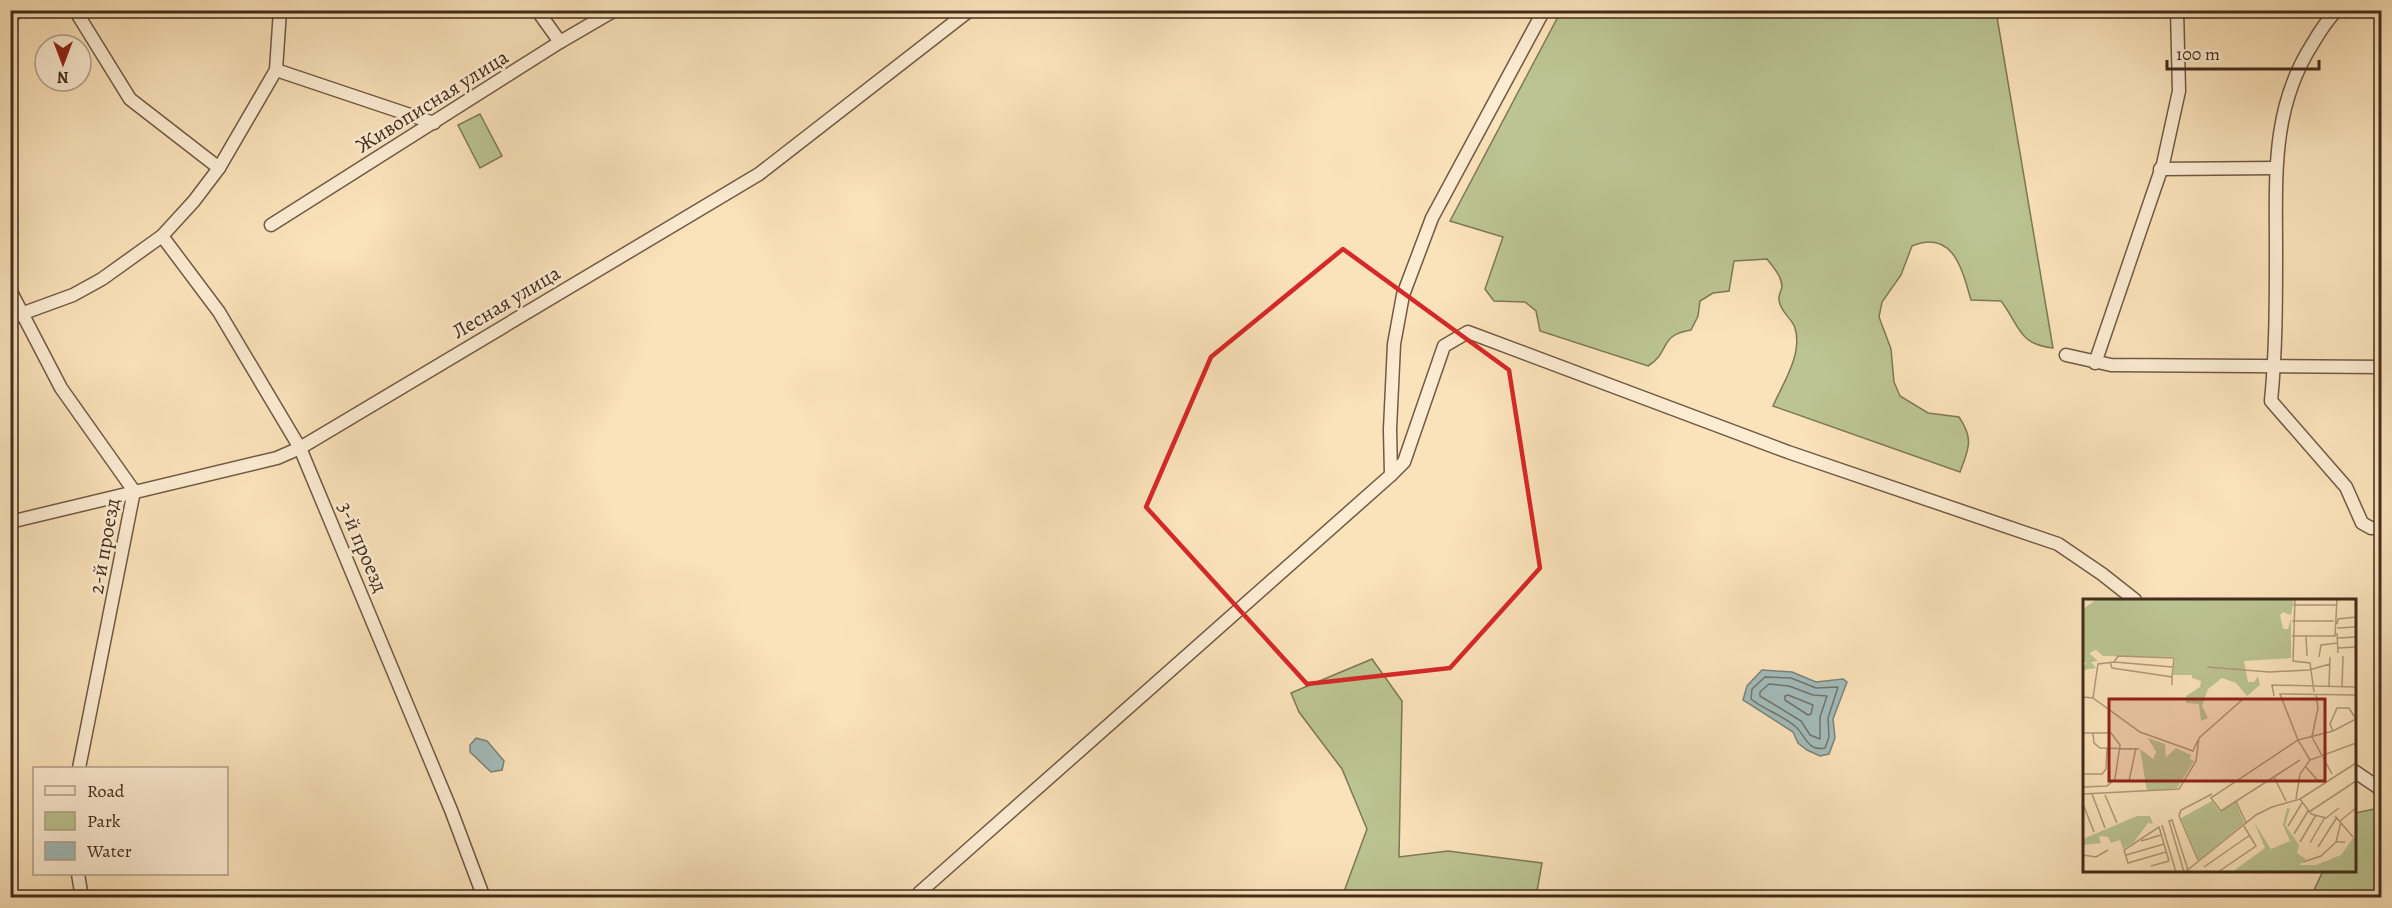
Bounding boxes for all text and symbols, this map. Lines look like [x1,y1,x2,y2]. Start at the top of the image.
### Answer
north arrow [33,33,93,93]
scale bar [2167,33,2318,71]
text: 100 m [2176,42,2220,66]
street label: Живописная улица [350,43,514,159]
text: N [57,66,69,88]
street label: Лесная улица [447,258,566,345]
street label: 2-й проезд [82,496,126,596]
street label: 3-й проезд [331,497,395,597]
inset map [2083,599,2356,872]
legend [33,767,228,875]
text: Road [87,779,125,803]
text: Park [87,809,121,833]
text: Water [86,839,132,863]

